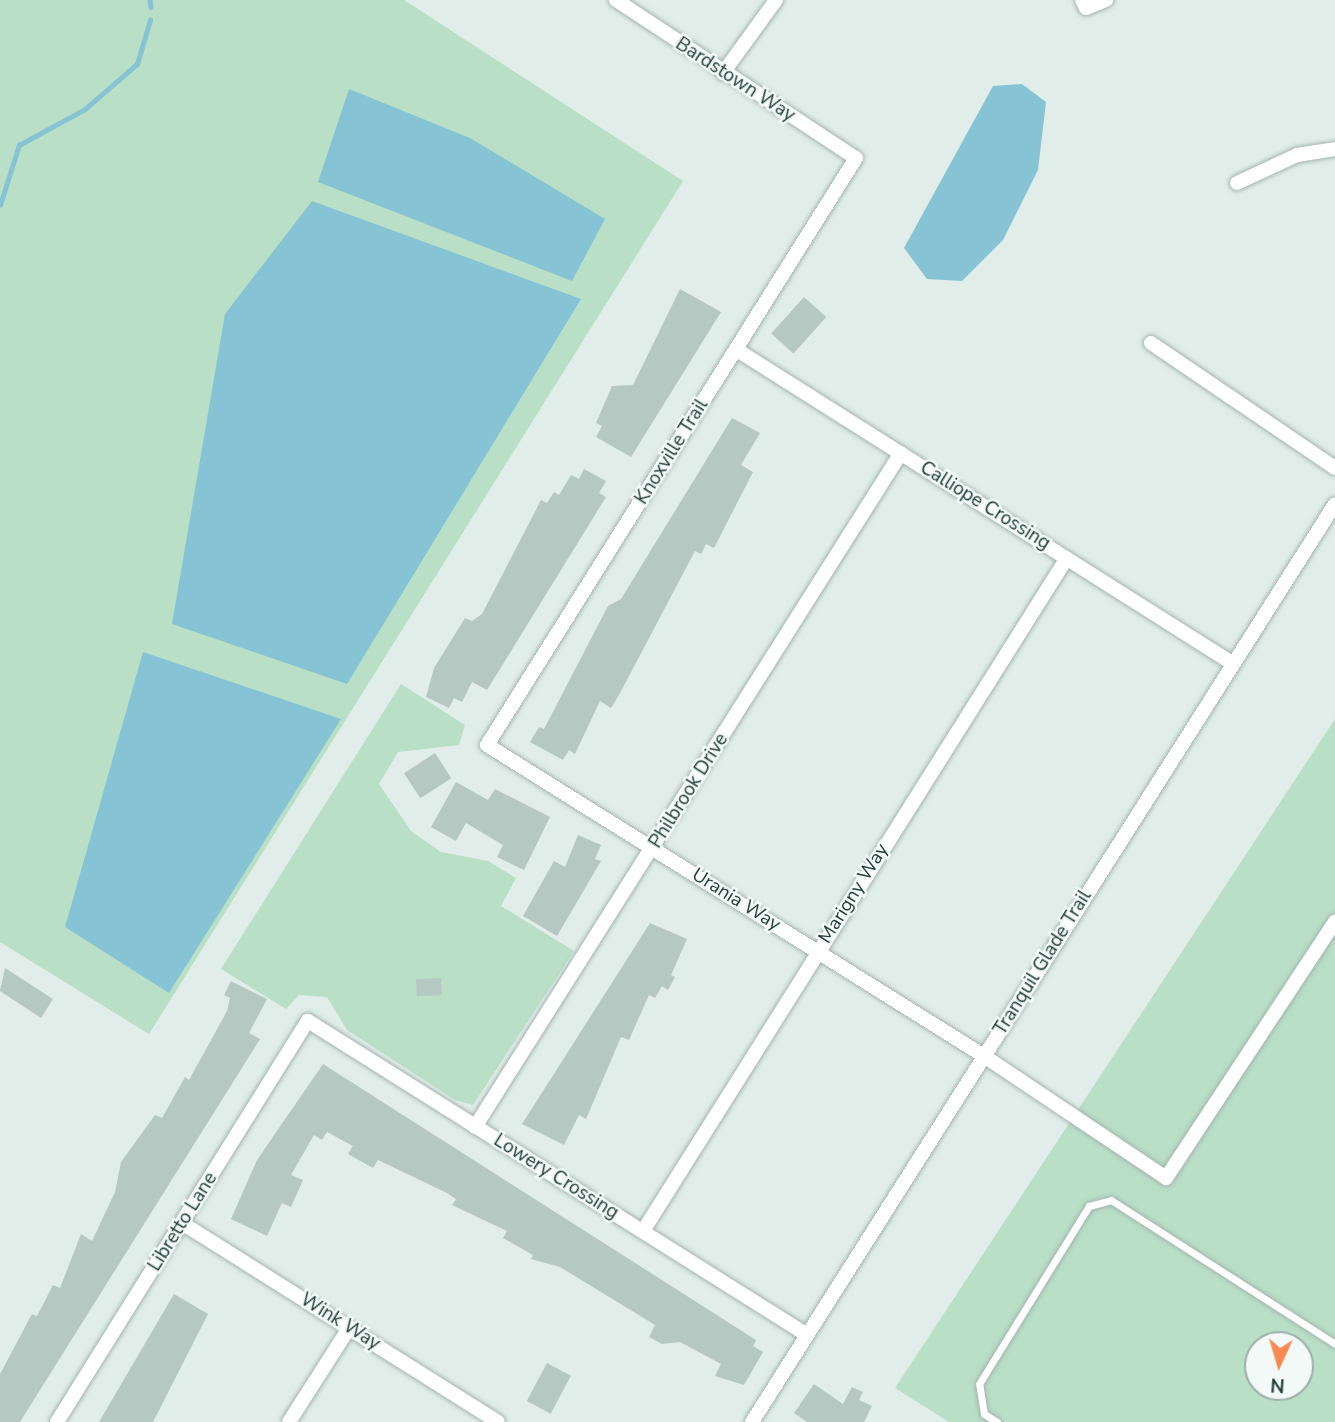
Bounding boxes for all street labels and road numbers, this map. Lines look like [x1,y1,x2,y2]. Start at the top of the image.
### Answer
street label: Bardstown Way [671,33,799,127]
street label: Knoxville Trail [631,395,713,509]
street label: Calliope Crossing [916,457,1054,555]
street label: Philbrook Drive [645,729,733,853]
street label: Marigny Way [814,840,894,948]
street label: Urania Way [687,864,785,936]
street label: Tranquil Glade Trail [989,886,1097,1040]
street label: Lowery Crossing [489,1129,623,1225]
street label: Libretto Lane [144,1168,222,1276]
street label: Wink Way [296,1288,384,1356]

